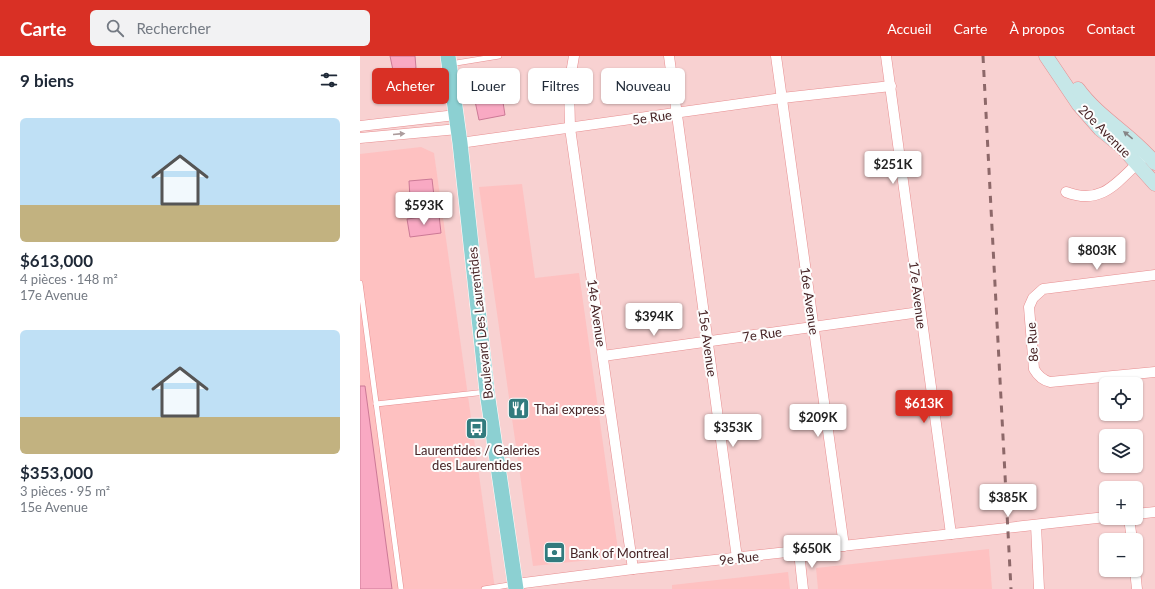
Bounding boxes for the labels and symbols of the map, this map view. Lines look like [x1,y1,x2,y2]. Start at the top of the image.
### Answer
street label: 20e Avenue [1075,101,1135,161]
street label: 5e Rue [631,106,673,128]
one-way arrow [393,131,405,137]
one-way arrow [1122,131,1133,140]
pin: $251K [865,151,921,185]
pin: $593K [396,192,452,226]
pin: $803K [1069,237,1125,271]
street label: Boulevard Des Laurentides [464,246,496,400]
street label: 17e Avenue [906,260,930,330]
street label: 16e Avenue [797,266,823,336]
street label: 14e Avenue [584,278,610,348]
pin: $394K [626,303,682,337]
street label: 15e Avenue [695,308,721,378]
street label: 8e Rue [1023,322,1041,362]
street label: 7e Rue [741,323,783,345]
pin: $613K [896,390,952,424]
restaurant icon: Thai express [505,396,531,422]
place label: Thai express [534,401,605,417]
pin: $209K [790,404,846,438]
pin: $353K [705,414,761,448]
bus stop icon: Laurentides / Galeries des Laurentides [464,415,490,441]
place label: Laurentides / Galeries des Laurentides [414,442,540,473]
pin: $385K [980,484,1036,518]
pin: $650K [784,535,840,569]
bank icon: Bank of Montreal [542,540,568,566]
place label: Bank of Montreal [570,545,669,561]
street label: 9e Rue [718,548,760,568]

